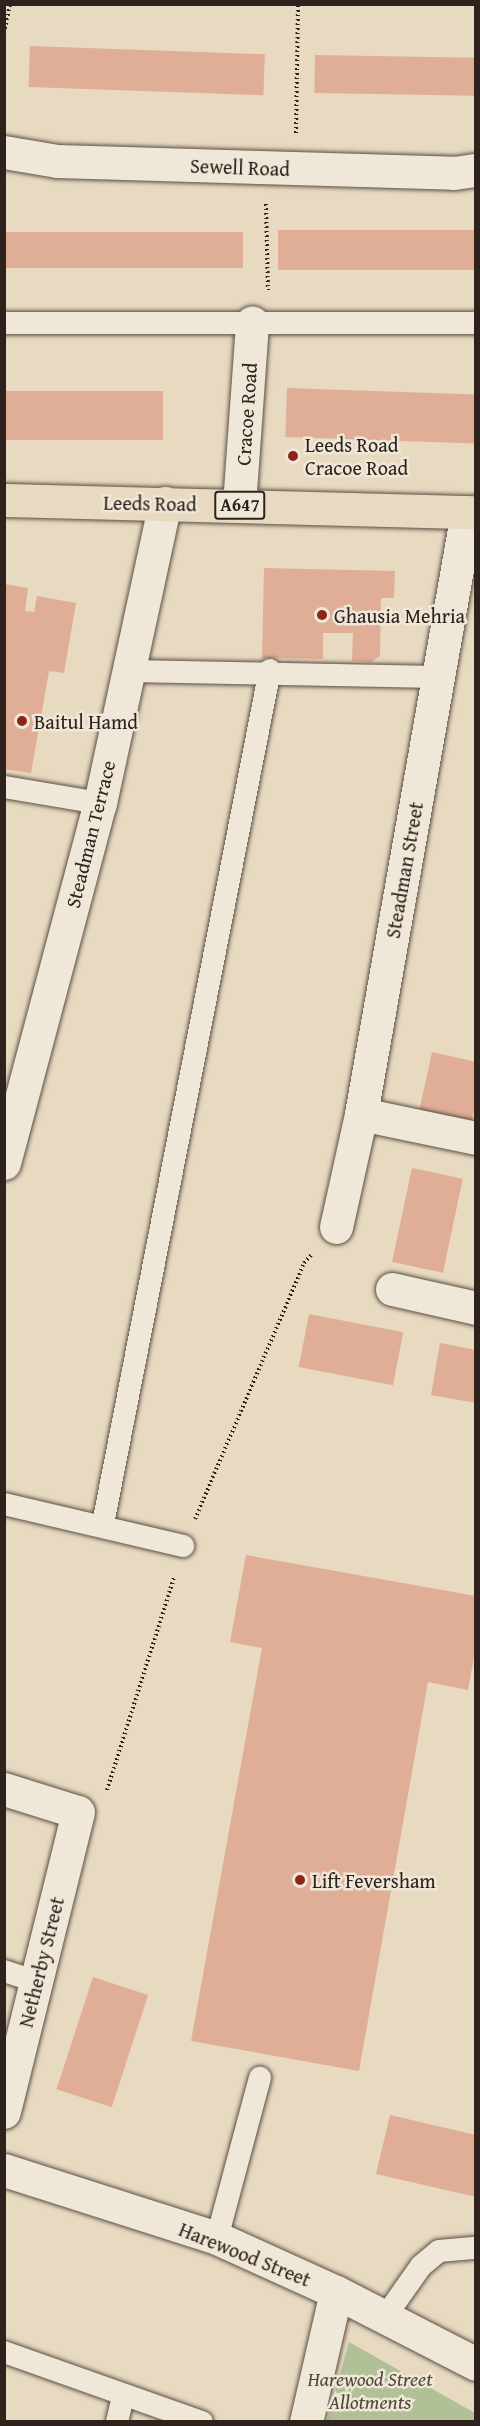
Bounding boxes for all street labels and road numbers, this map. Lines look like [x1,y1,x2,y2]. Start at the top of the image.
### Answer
street label: Sewell Road [190,153,290,181]
street label: Cracoe Road [230,362,262,466]
street label: Leeds Road [103,490,197,516]
road number: A647 [213,490,267,520]
street label: Steadman Terrace [60,758,120,910]
street label: Steadman Street [380,800,428,940]
street label: Netherby Street [13,1894,69,2030]
street label: Harewood Street [176,2217,314,2291]

